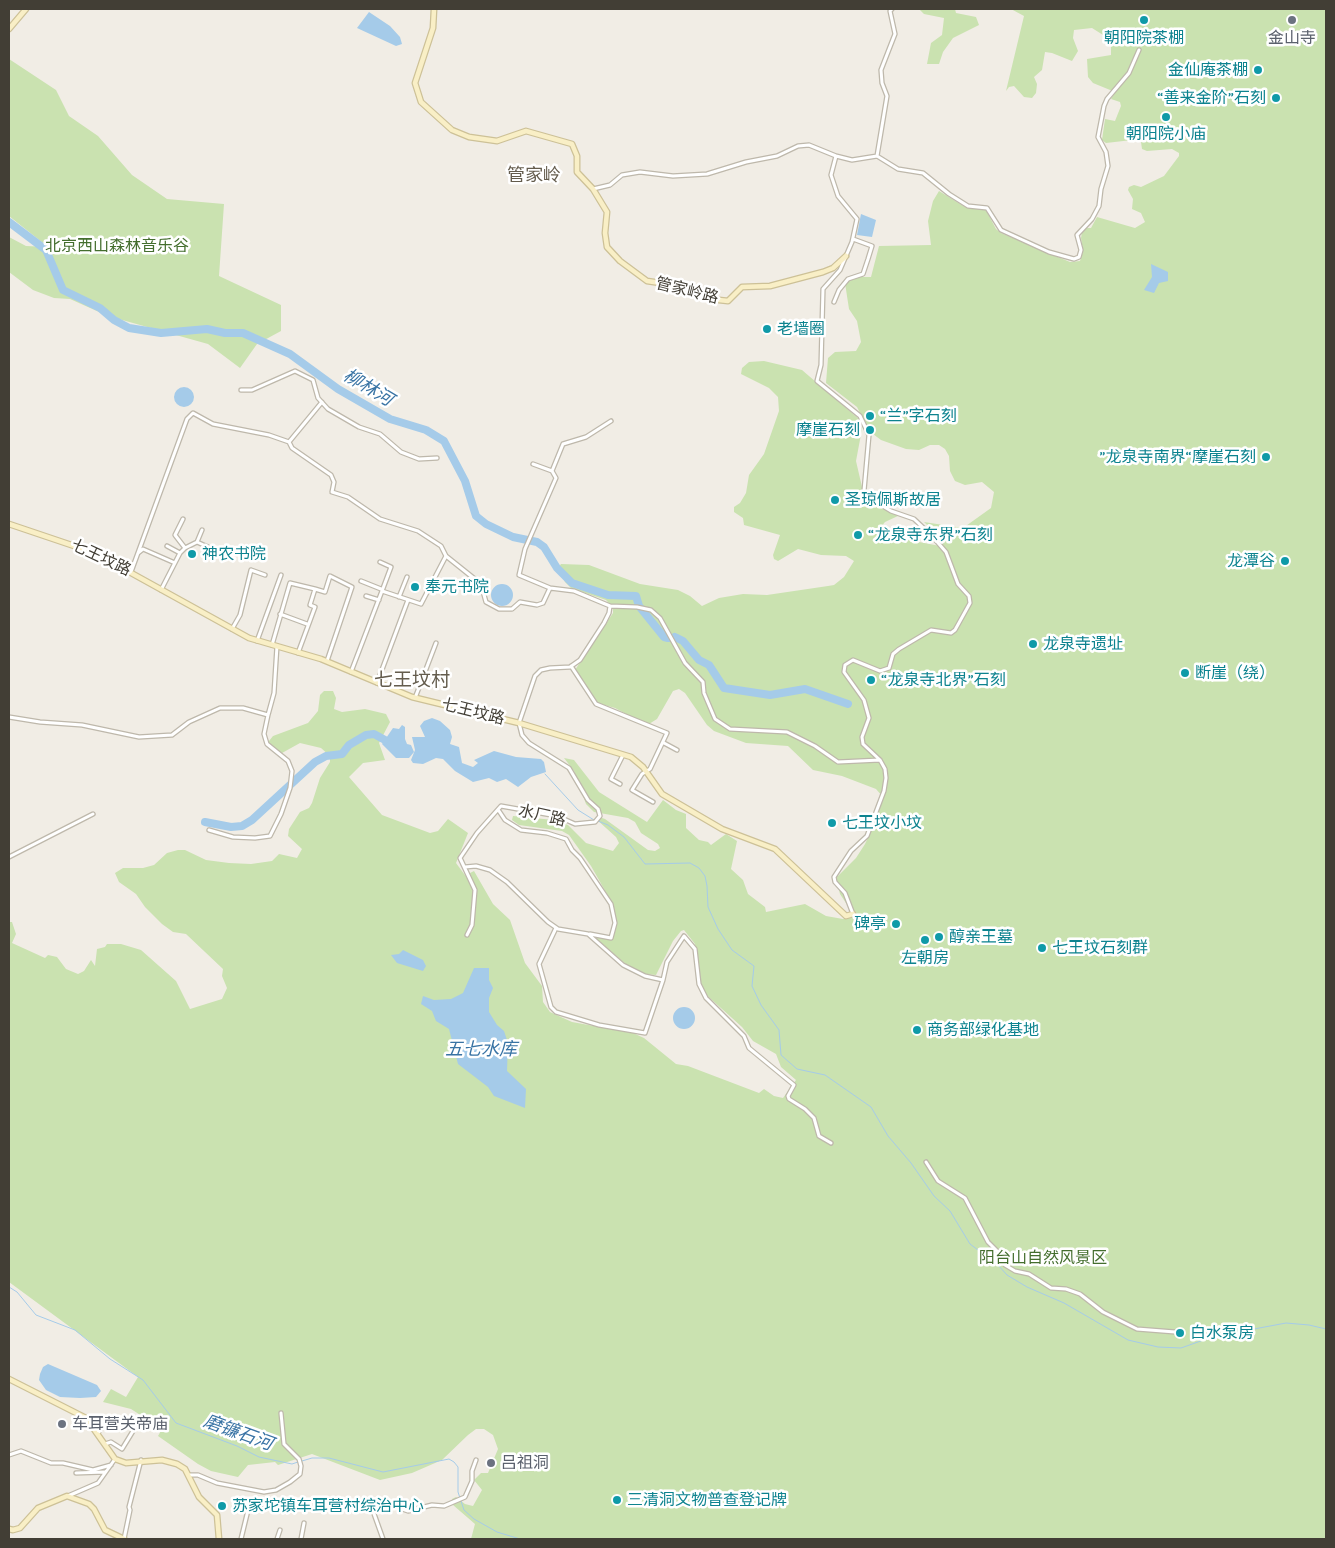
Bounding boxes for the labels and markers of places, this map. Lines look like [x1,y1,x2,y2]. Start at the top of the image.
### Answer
marker: 朝阳院茶棚 [1138,14,1150,26]
marker: 金山寺 [1286,14,1298,26]
place label: 朝阳院茶棚 [1104,28,1184,48]
place label: 金山寺 [1268,28,1316,48]
place label: 金仙庵茶棚 [1168,60,1248,80]
marker: 金仙庵茶棚 [1252,64,1264,76]
place label: “善来金阶”石刻 [1157,88,1266,108]
marker: “善来金阶”石刻 [1270,92,1282,104]
marker: 朝阳院小庙 [1160,111,1172,123]
place label: 朝阳院小庙 [1126,124,1206,144]
place label: 老墙圈 [777,319,825,339]
marker: 老墙圈 [761,323,773,335]
place label: “兰”字石刻 [880,406,957,426]
marker: “兰”字石刻 [864,410,876,422]
place label: 摩崖石刻 [796,420,860,440]
marker: 摩崖石刻 [864,424,876,436]
place label: ”龙泉寺南界“摩崖石刻 [1099,447,1256,467]
marker: ”龙泉寺南界“摩崖石刻 [1260,451,1272,463]
place label: 圣琼佩斯故居 [845,490,941,510]
marker: 圣琼佩斯故居 [829,494,841,506]
place label: “龙泉寺东界”石刻 [868,525,993,545]
marker: “龙泉寺东界”石刻 [852,529,864,541]
place label: 神农书院 [202,544,266,564]
marker: 神农书院 [186,548,198,560]
place label: 龙潭谷 [1227,551,1275,571]
marker: 龙潭谷 [1279,555,1291,567]
place label: 奉元书院 [425,577,489,597]
marker: 奉元书院 [409,581,421,593]
place label: 龙泉寺遗址 [1043,634,1123,654]
marker: 龙泉寺遗址 [1027,638,1039,650]
place label: 断崖（绕） [1195,663,1275,683]
marker: 断崖（绕） [1179,667,1191,679]
place label: “龙泉寺北界”石刻 [881,670,1006,690]
marker: “龙泉寺北界”石刻 [865,674,877,686]
place label: 七王坟小坟 [842,813,922,833]
marker: 七王坟小坟 [826,817,838,829]
place label: 碑亭 [854,914,886,934]
marker: 碑亭 [890,918,902,930]
place label: 醇亲王墓 [949,927,1013,947]
marker: 醇亲王墓 [933,931,945,943]
marker: 左朝房 [919,934,931,946]
place label: 七王坟石刻群 [1052,938,1148,958]
marker: 七王坟石刻群 [1036,942,1048,954]
place label: 左朝房 [901,948,949,968]
place label: 商务部绿化基地 [927,1020,1039,1040]
marker: 商务部绿化基地 [911,1024,923,1036]
place label: 白水泵房 [1190,1323,1254,1343]
marker: 白水泵房 [1174,1327,1186,1339]
place label: 车耳营关帝庙 [72,1414,168,1434]
marker: 车耳营关帝庙 [56,1418,68,1430]
place label: 吕祖洞 [501,1453,549,1473]
marker: 吕祖洞 [485,1457,497,1469]
place label: 三清洞文物普查登记牌 [627,1490,787,1510]
marker: 三清洞文物普查登记牌 [611,1494,623,1506]
place label: 苏家坨镇车耳营村综治中心 [232,1496,424,1516]
marker: 苏家坨镇车耳营村综治中心 [216,1500,228,1512]

